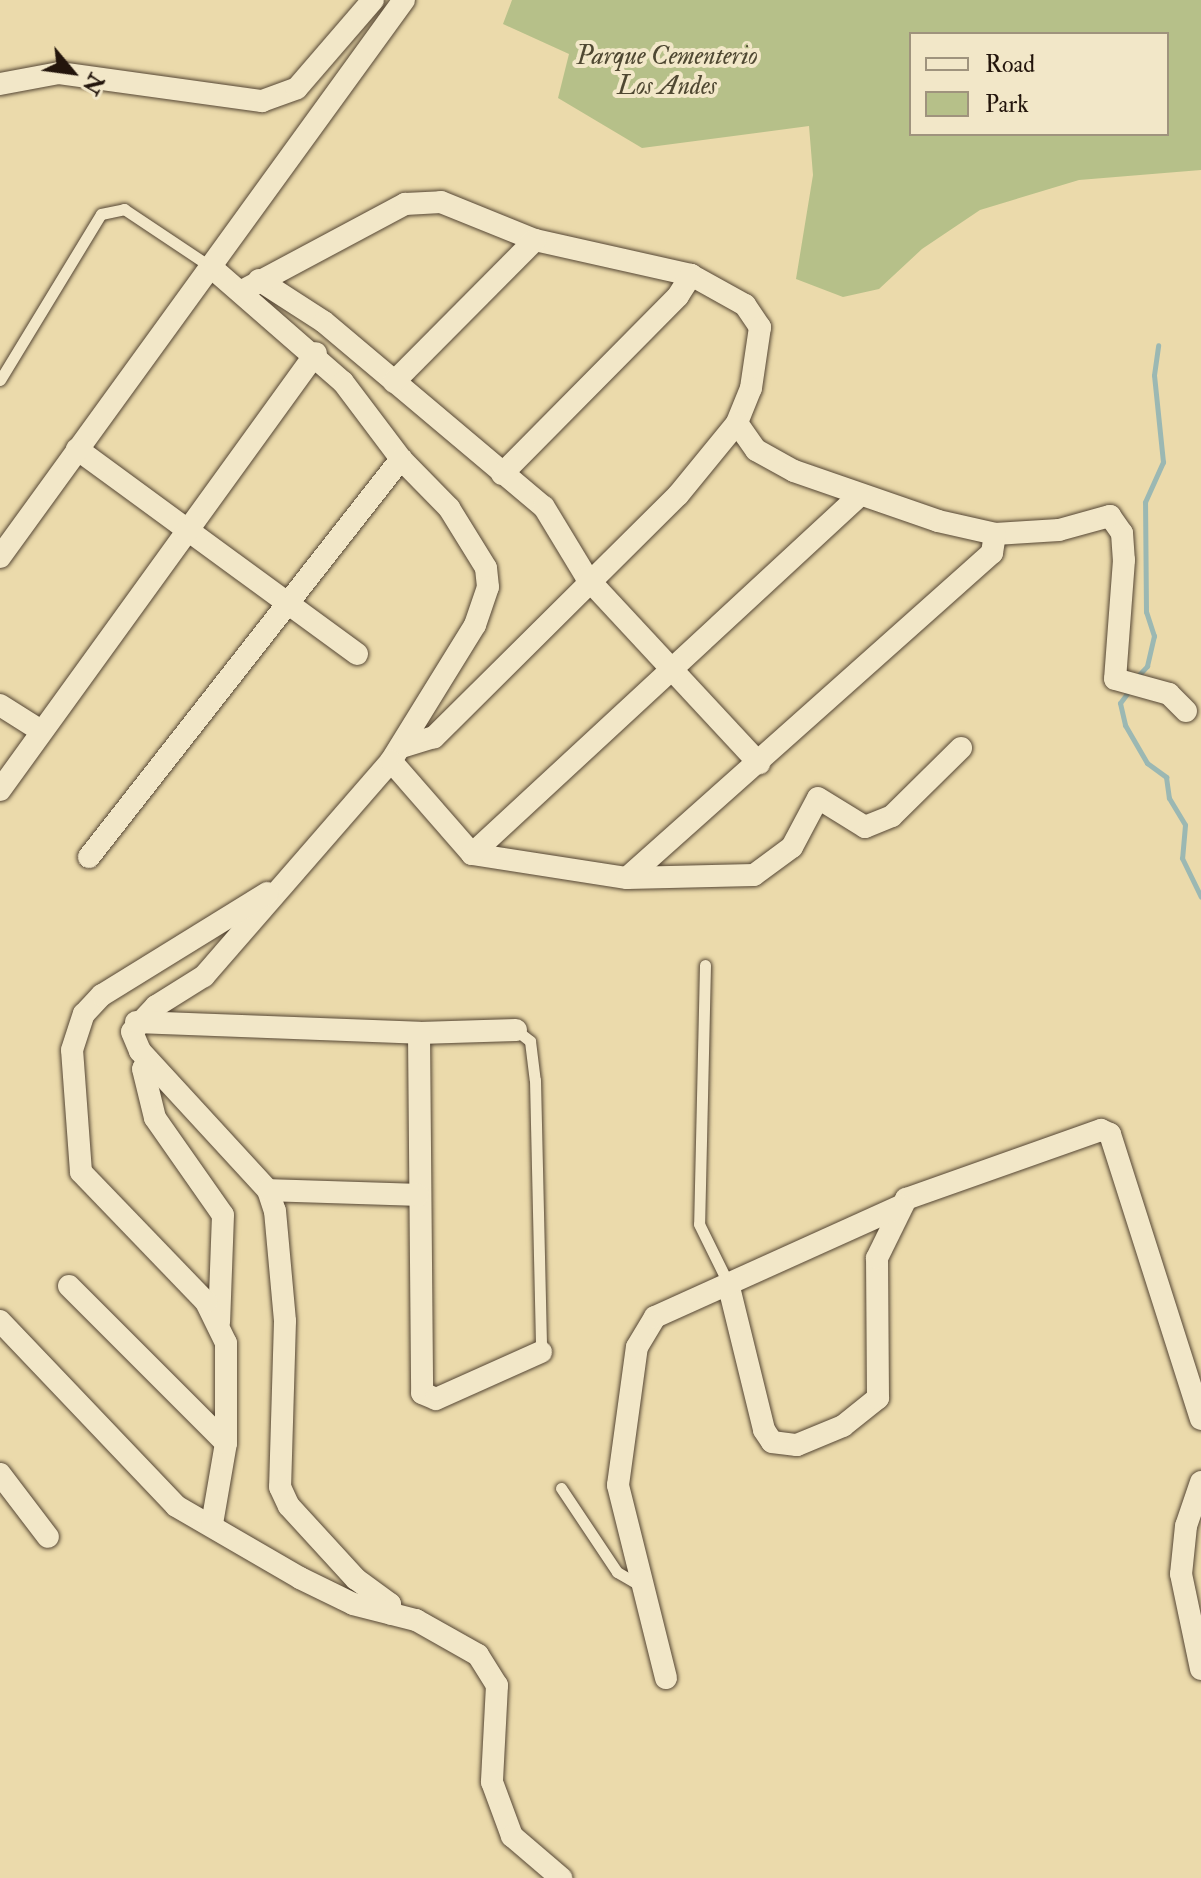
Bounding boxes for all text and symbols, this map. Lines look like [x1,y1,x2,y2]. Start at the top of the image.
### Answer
north arrow [32,32,112,112]
legend [909,32,1169,136]
park label: Parque Cementerio Los Andes [576,41,758,102]
text: Road [985,49,1035,80]
text: N [76,68,110,99]
text: Park [985,89,1029,120]

